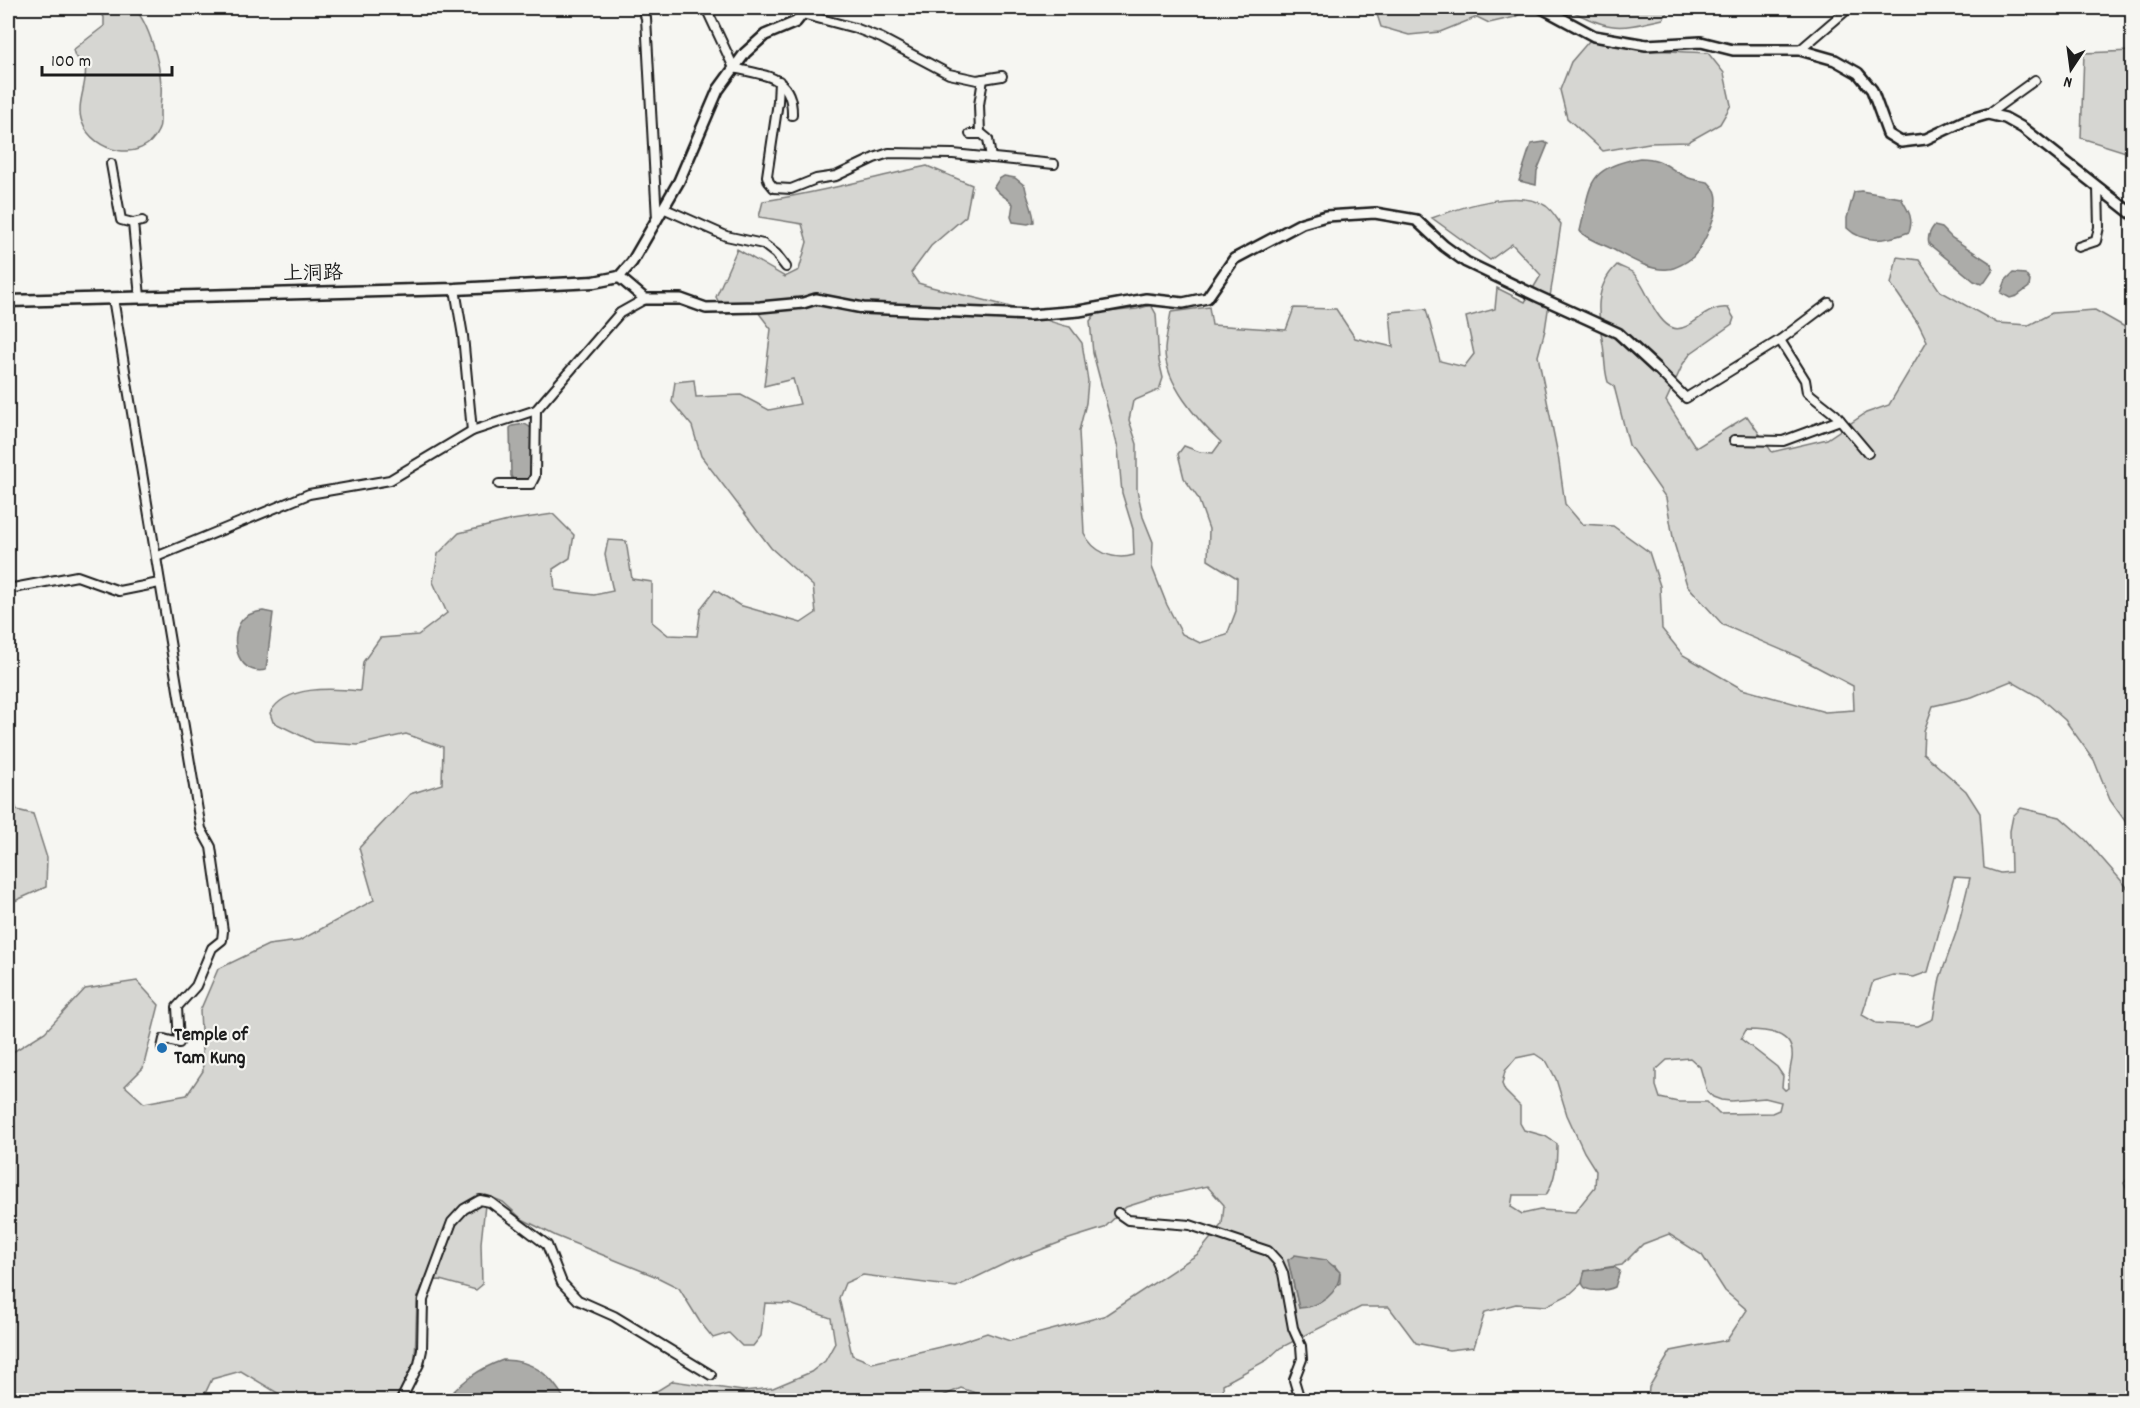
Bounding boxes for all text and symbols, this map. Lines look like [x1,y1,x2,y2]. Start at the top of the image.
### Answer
scale bar [42,39,172,77]
north arrow [2041,39,2101,99]
text: 100 m [51,50,91,75]
text: N [2062,69,2075,93]
street label: 上洞路 [283,260,344,290]
place label: Temple of Tam Kung [174,1022,249,1073]
marker: Temple of Tam Kung [155,1041,169,1055]

